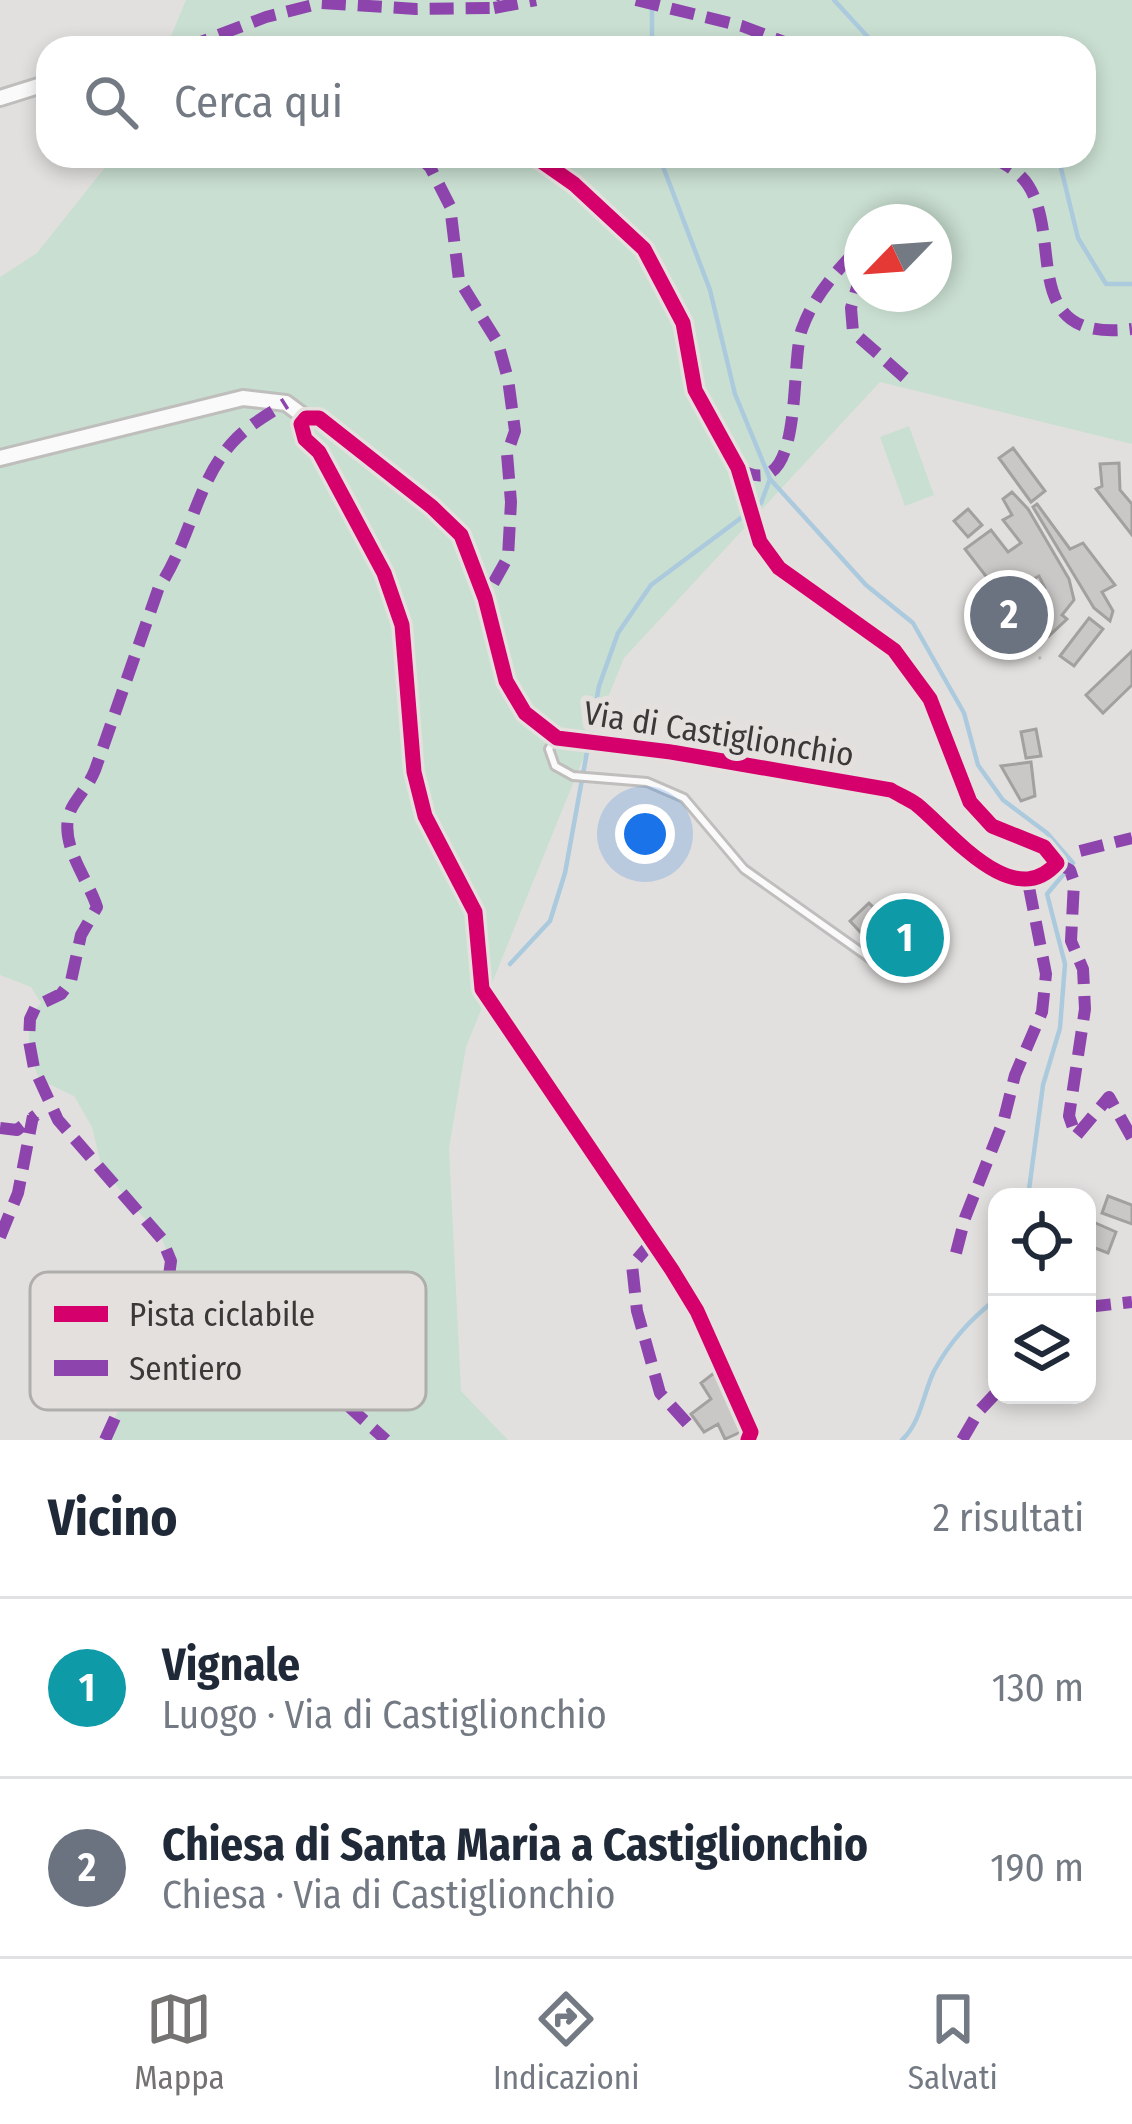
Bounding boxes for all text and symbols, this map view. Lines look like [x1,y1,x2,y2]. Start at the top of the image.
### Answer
search box [36,36,1096,168]
icon: search [78,69,144,135]
text: Cerca qui [174,75,343,129]
north arrow [844,204,952,312]
pin: 2 [970,570,1048,660]
street label: Via di Castiglionchio [581,693,857,775]
your location [615,804,675,864]
pin: 1 [866,893,944,983]
map controls [988,1188,1096,1404]
button: locate [988,1188,1096,1296]
legend [30,1272,426,1410]
text: Pista ciclabile [129,1295,315,1335]
button: layers [988,1296,1096,1404]
text: Sentiero [129,1349,242,1389]
text: Vicino [48,1487,177,1549]
text: 2 risultati [933,1495,1084,1541]
text: Vignale [162,1638,300,1692]
text: 1 [79,1665,95,1711]
text: 130 m [992,1665,1084,1711]
text: Luogo · Via di Castiglionchio [162,1692,607,1738]
text: Chiesa di Santa Maria a Castiglionchio [162,1818,868,1872]
text: 2 [78,1845,96,1891]
text: 190 m [990,1845,1084,1891]
text: Chiesa · Via di Castiglionchio [162,1872,616,1918]
tab: Mappa [134,1986,225,2098]
tab: Indicazioni [493,1986,639,2098]
tab: Salvati [908,1986,998,2098]

